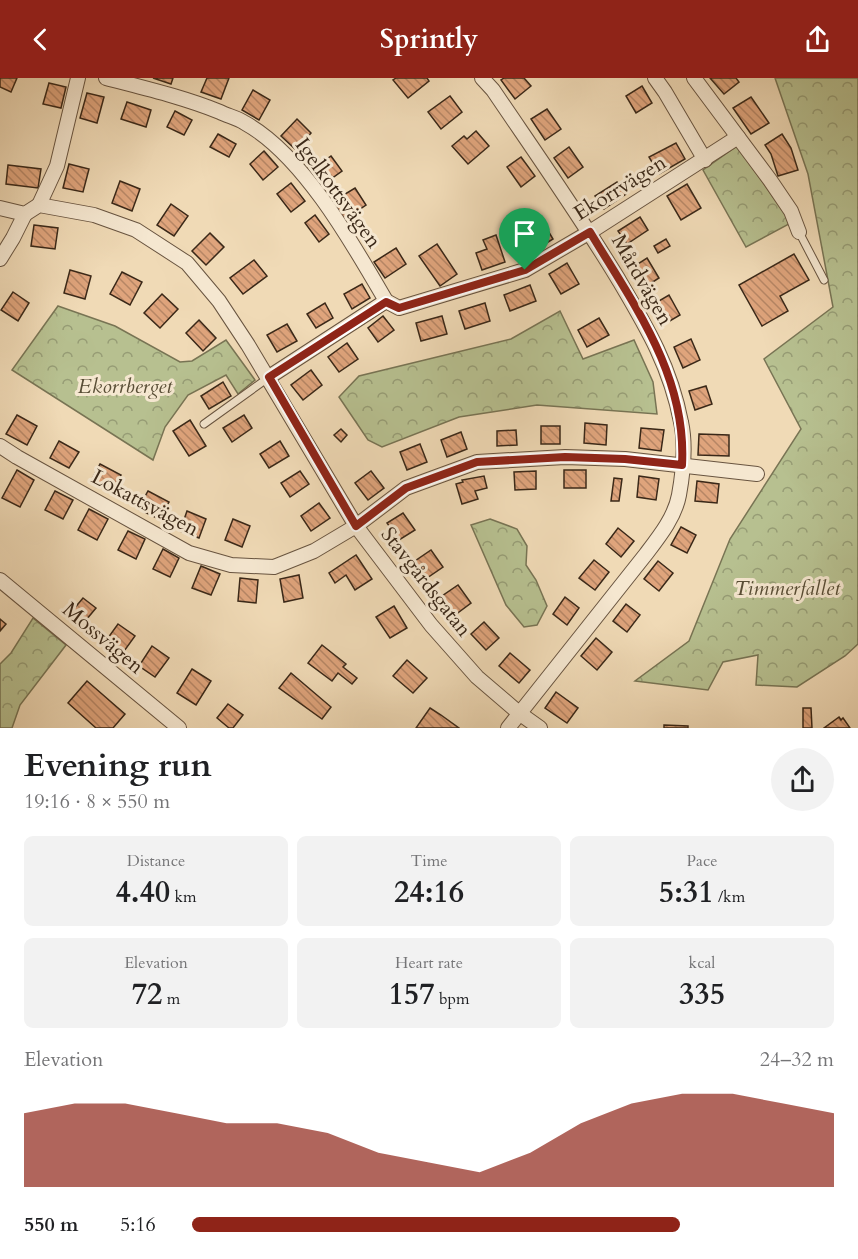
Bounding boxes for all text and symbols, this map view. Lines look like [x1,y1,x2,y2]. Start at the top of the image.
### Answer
text: Sprintly [380,21,478,58]
icon: back [24,23,57,56]
icon: share [801,23,834,56]
street label: Igelkottsvägen [288,132,388,254]
street label: Ekorrvägen [568,148,672,228]
pin [499,208,550,270]
icon: arrive [508,217,541,250]
street label: Mårdvägen [604,229,680,331]
park label: Ekorrberget [78,372,173,401]
street label: Lokattsvägen [86,463,204,543]
street label: Stavgårdsgatan [374,521,478,643]
park label: Timmerfallet [734,574,841,603]
street label: Mossvägen [56,595,150,681]
text: Evening run [24,743,212,788]
button: share [771,748,834,811]
text: 19:16 · 8 × 550 m [24,788,170,815]
text: Distance [127,850,185,872]
text: Time [410,850,448,872]
text: Pace [687,850,717,872]
text: 4.40 [115,872,170,913]
text: 24:16 [394,872,464,913]
text: 5:31 [659,872,714,913]
text: km [170,886,197,908]
text: /km [714,886,745,908]
text: Elevation [124,952,188,974]
text: Heart rate [395,952,463,974]
text: kcal [689,952,715,974]
text: 72 [132,974,162,1015]
text: 157 [388,974,435,1015]
text: 335 [679,974,725,1015]
text: m [162,988,180,1010]
text: bpm [435,988,470,1010]
text: Elevation [24,1046,103,1073]
text: 24–32 m [760,1046,834,1073]
text: 550 m [24,1211,79,1238]
text: 5:16 [120,1211,156,1238]

